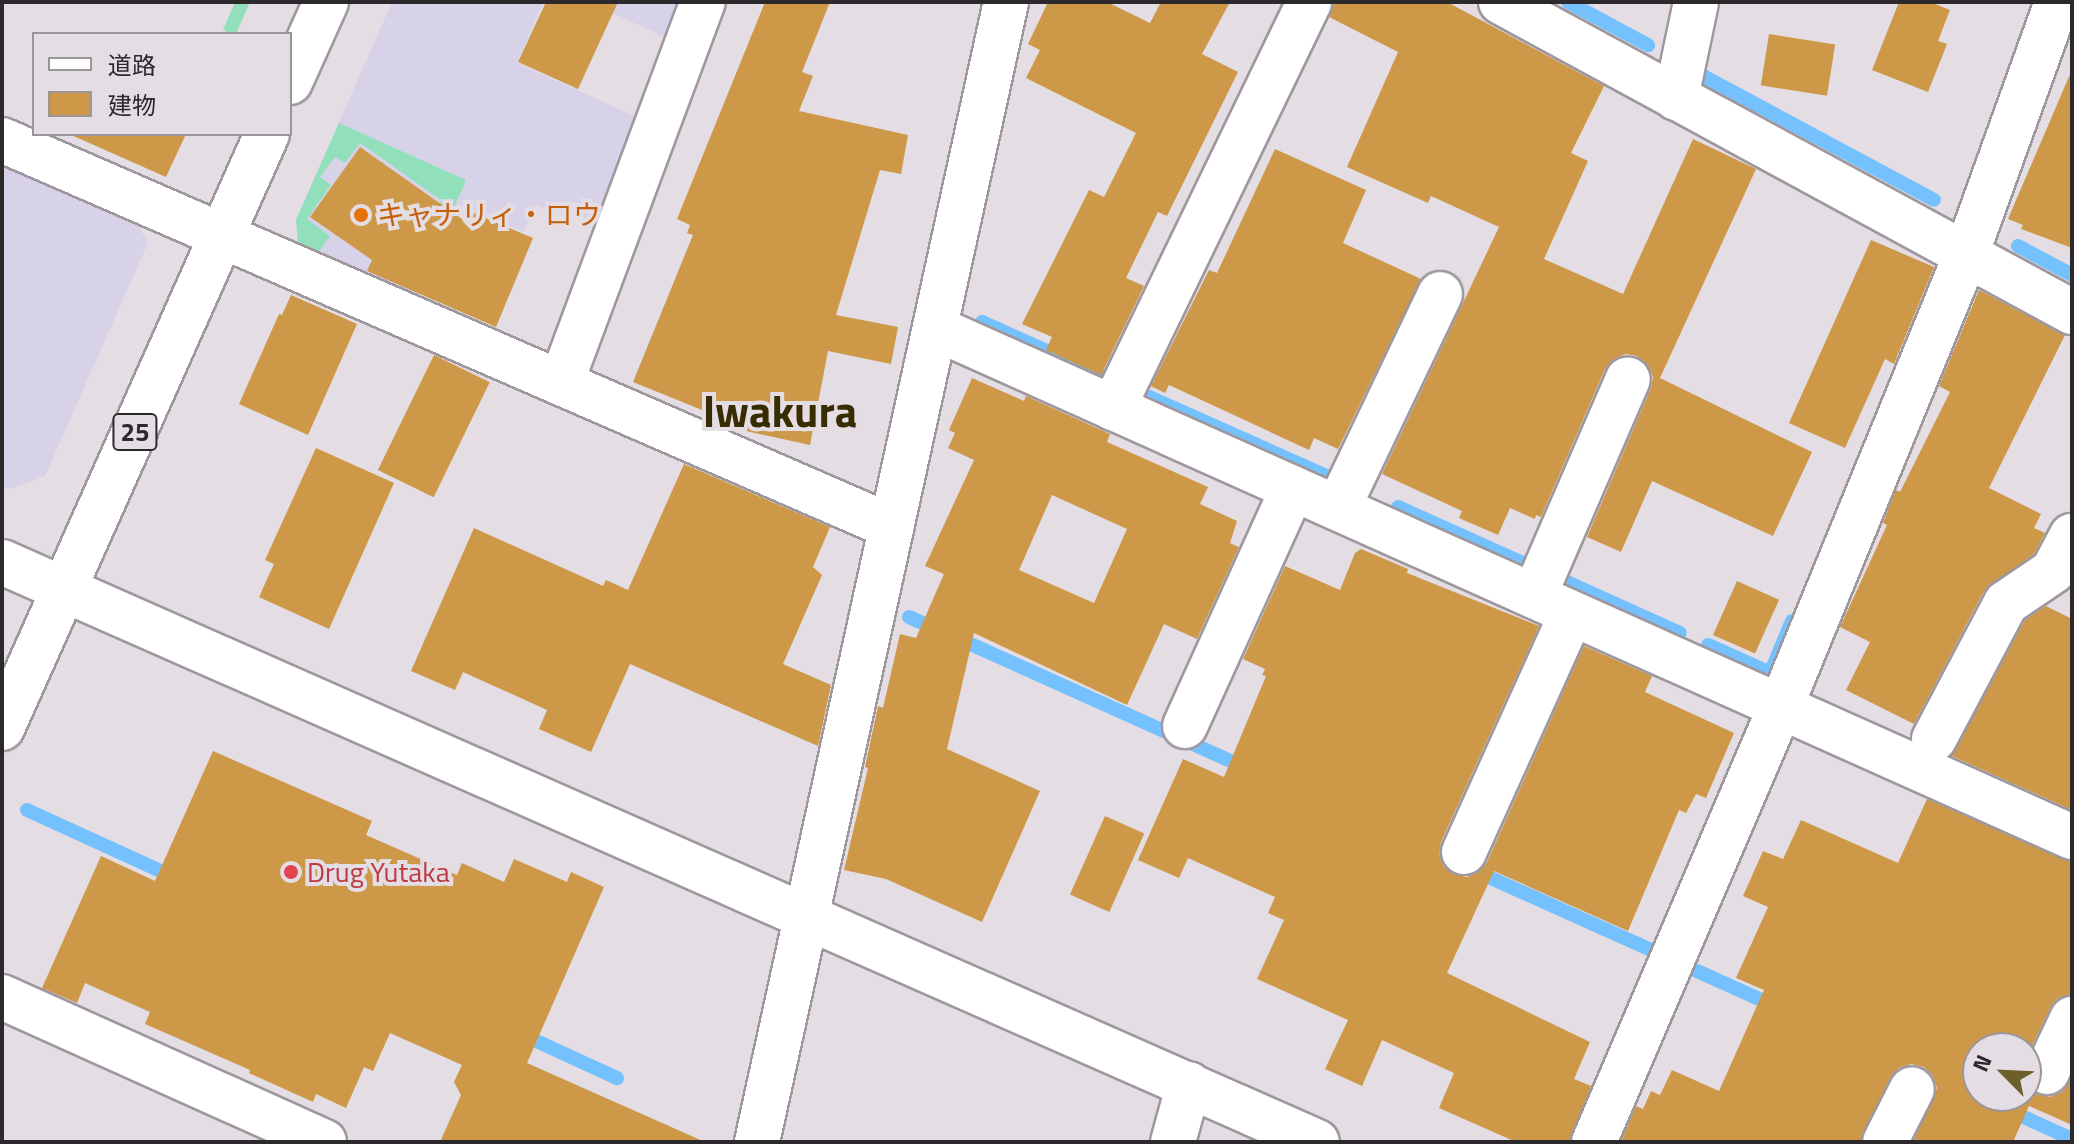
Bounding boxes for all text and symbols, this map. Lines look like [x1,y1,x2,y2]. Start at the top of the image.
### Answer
legend [32,32,292,136]
text: 道路 [108,47,156,83]
text: 建物 [108,87,156,123]
place label: キャナリィ・ロウ [377,198,601,232]
marker: キャナリィ・ロウ [352,206,370,224]
district label: Iwakura [703,385,857,437]
road number: 25 [111,410,159,454]
place label: Drug Yutaka [307,855,450,889]
marker: Drug Yutaka [282,863,300,881]
north arrow [1962,1032,2042,1112]
text: N [1963,1049,2001,1077]

